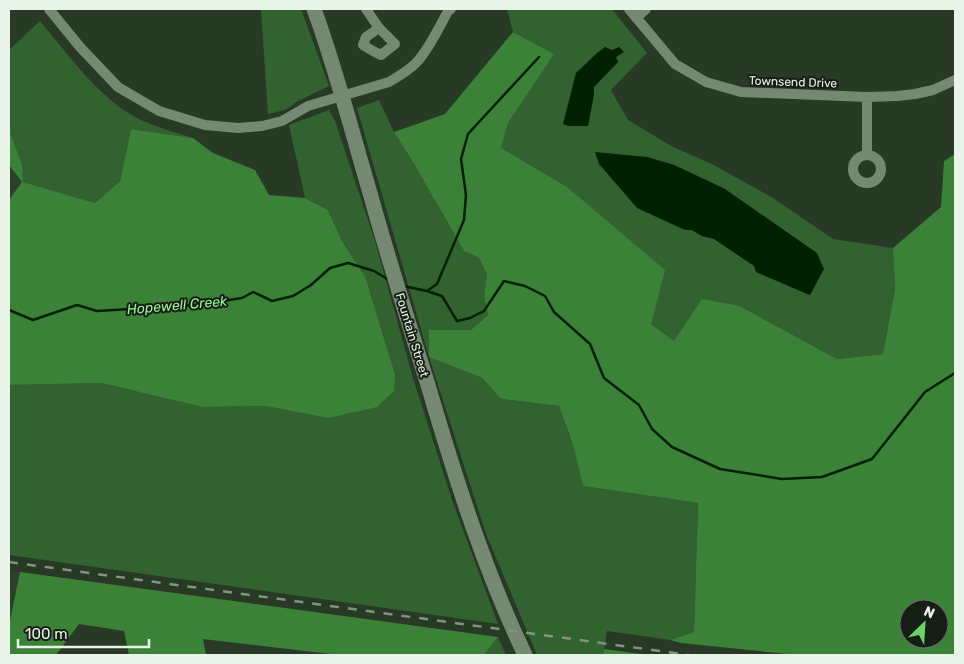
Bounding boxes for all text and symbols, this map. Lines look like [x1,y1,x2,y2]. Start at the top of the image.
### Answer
street label: Townsend Drive [749,73,838,91]
street label: Fountain Street [393,291,432,379]
water label: Hopewell Creek [126,293,229,318]
north arrow [899,599,949,649]
text: N [921,603,937,623]
scale bar [18,616,149,648]
text: 100 m [25,625,67,643]

